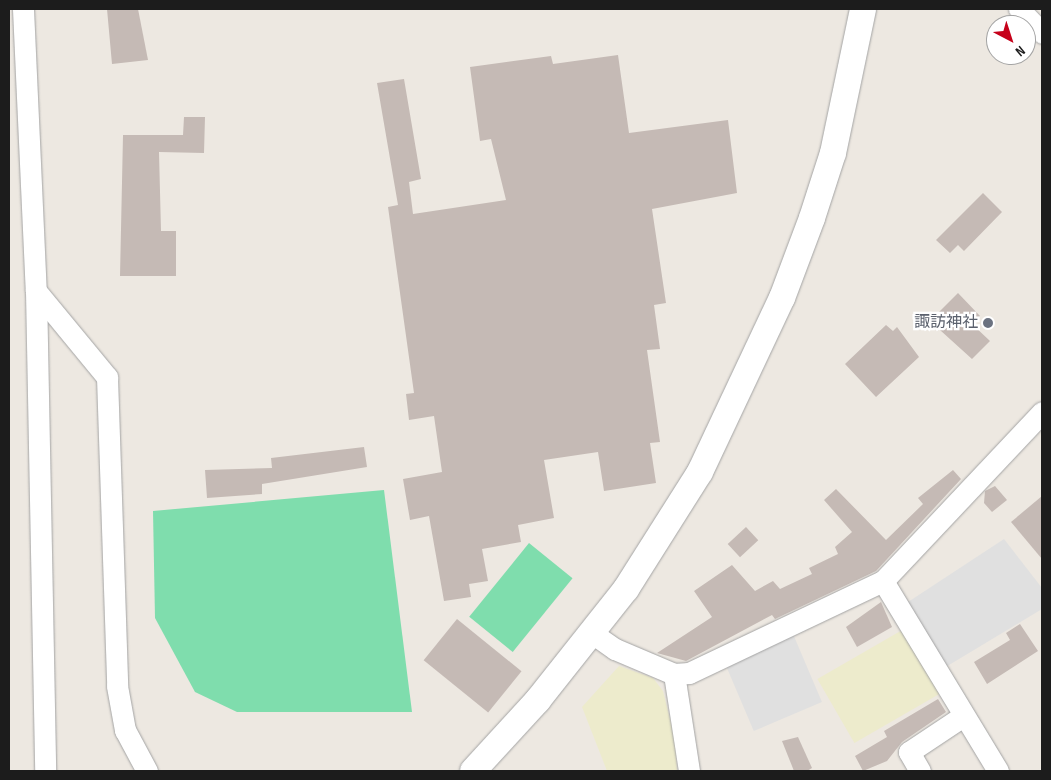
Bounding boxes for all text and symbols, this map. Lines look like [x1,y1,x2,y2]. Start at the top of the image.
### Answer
north arrow [986,15,1036,65]
text: N [1012,42,1029,60]
place label: 諏訪神社 [914,313,978,333]
marker: 諏訪神社 [982,317,994,329]

